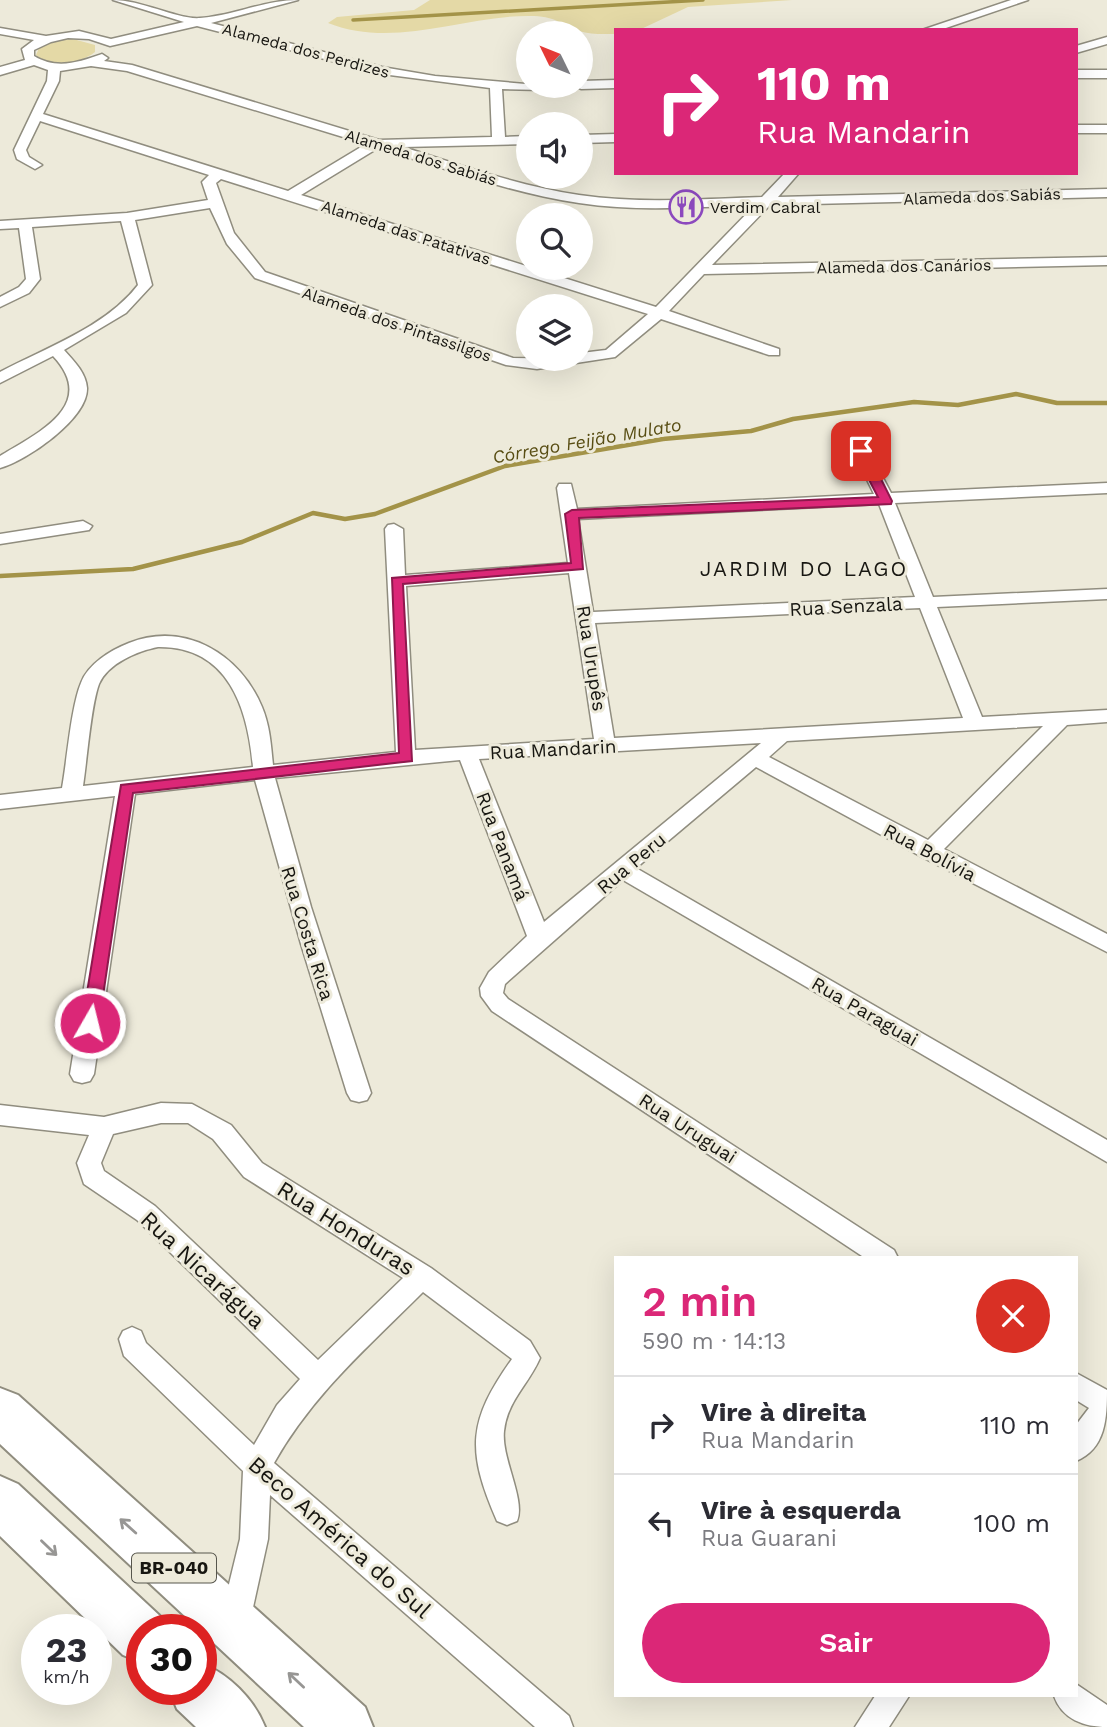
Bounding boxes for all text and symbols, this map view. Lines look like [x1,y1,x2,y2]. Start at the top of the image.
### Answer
street label: Alameda dos Perdizes [220,19,391,82]
north arrow [516,21,593,98]
map controls [516,21,593,371]
text: 110 m [757,54,891,112]
icon: right [642,56,733,147]
button: sound [516,112,593,189]
text: Rua Mandarin [757,113,971,151]
street label: Alameda dos Sabiás [343,125,499,190]
street label: Alameda dos Sabiás [903,184,1061,209]
restaurant icon: Verdim Cabral [667,188,705,226]
street label: Alameda das Patativas [319,196,493,269]
place label: Verdim Cabral [710,198,821,217]
button: search [516,203,593,280]
street label: Alameda dos Canários [817,255,991,278]
street label: Alameda dos Pintassilgos [300,283,494,366]
button: layers [516,294,593,371]
water label: Córrego Feijão Mulato [491,414,683,467]
pin [831,421,891,481]
icon: arrive [842,432,880,470]
district label: JARDIM DO LAGO [700,556,908,581]
street label: Rua Senzala [789,592,903,621]
street label: Rua Urupês [572,604,611,713]
street label: Rua Mandarin [489,735,617,764]
street label: Rua Panamá [471,789,534,904]
street label: Rua Bolívia [880,819,980,886]
street label: Rua Peru [592,828,670,899]
street label: Rua Costa Rica [276,863,339,1003]
street label: Rua Paraguai [807,972,922,1051]
position arrow [53,986,127,1060]
street label: Rua Uruguai [635,1088,741,1168]
street label: Rua Honduras [272,1175,420,1282]
street label: Rua Nicarágua [135,1206,270,1335]
text: 2 min [642,1277,757,1326]
button: close [976,1279,1050,1353]
text: 590 m · 14:13 [642,1328,786,1355]
text: Vire à direita [701,1397,866,1427]
icon: right [642,1406,680,1444]
text: 110 m [980,1410,1050,1440]
text: Rua Mandarin [701,1427,855,1454]
street label: Beco América do Sul [243,1451,436,1624]
text: Vire à esquerda [701,1495,901,1525]
icon: left [642,1504,680,1542]
text: 100 m [974,1508,1050,1538]
one-way arrow [120,1518,137,1535]
text: Rua Guarani [701,1525,837,1552]
one-way arrow [41,1540,58,1557]
road number: BR-040 [132,1554,216,1582]
button: Sair [642,1603,1050,1683]
speed limit sign: 30 [126,1614,217,1705]
text: 23 [46,1629,87,1671]
text: km/h [43,1666,90,1687]
one-way arrow [288,1672,305,1689]

